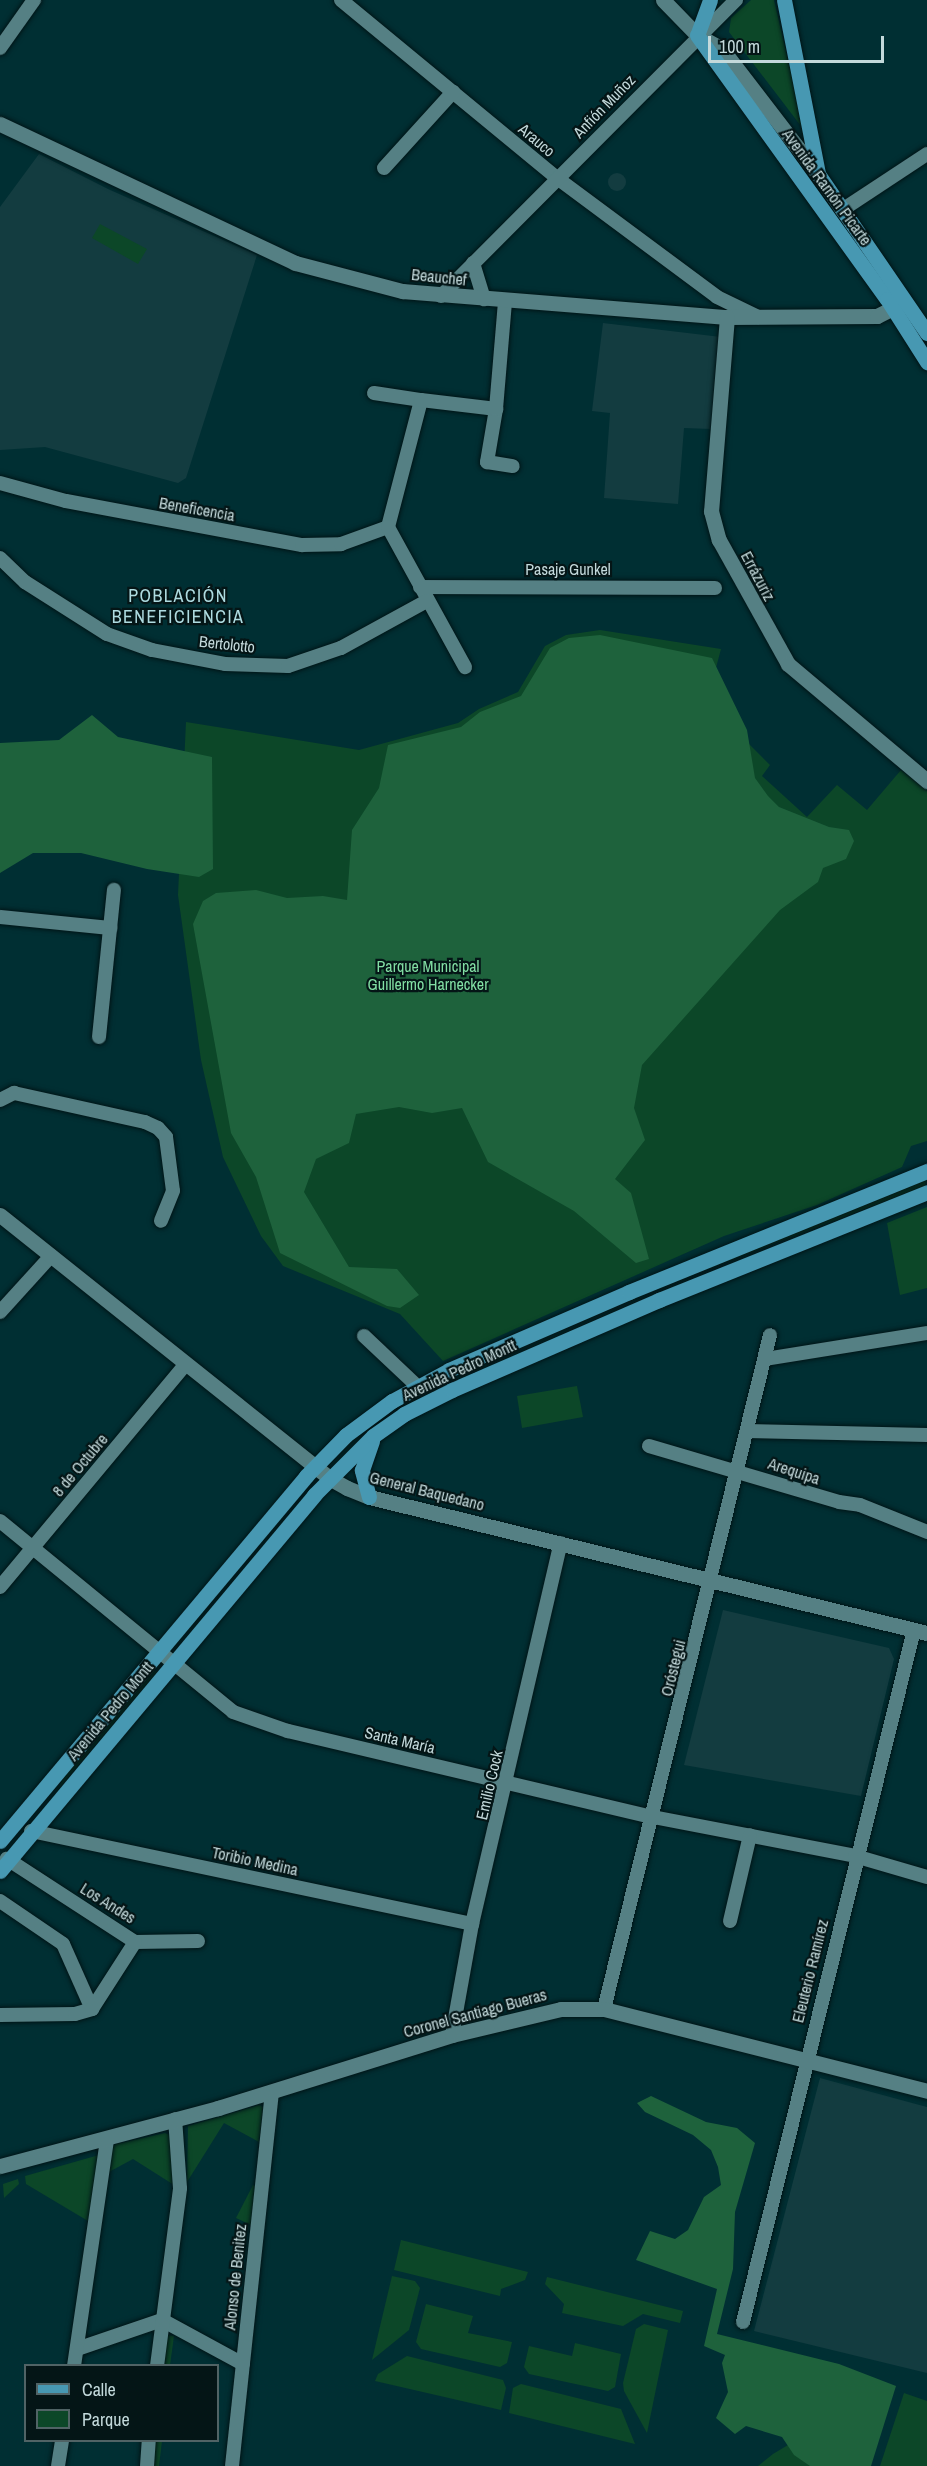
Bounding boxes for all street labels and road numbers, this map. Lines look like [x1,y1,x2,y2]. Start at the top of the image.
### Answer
street label: Anfión Muñoz [569,70,639,142]
street label: Arauco [515,119,559,161]
street label: Avenida Ramón Picarte [778,125,876,249]
street label: Beauchef [410,265,468,289]
street label: Beneficencia [158,493,236,525]
street label: Errázuriz [737,548,779,604]
street label: Pasaje Gunkel [525,559,611,579]
street label: Bertolotto [198,632,256,656]
street label: Avenida Pedro Montt [399,1335,519,1405]
street label: 8 de Octubre [48,1430,112,1500]
street label: Arequipa [766,1454,822,1488]
street label: General Baquedano [368,1467,486,1515]
street label: Oróstegui [657,1638,689,1698]
street label: Avenida Pedro Montt [63,1658,157,1764]
street label: Santa María [363,1723,437,1757]
street label: Emilio Cock [472,1748,506,1822]
street label: Toribio Medina [210,1843,300,1879]
street label: Los Andes [77,1878,139,1928]
street label: Eleuterio Ramírez [788,1917,832,2025]
street label: Coronel Santiago Bueras [401,1985,549,2041]
street label: Alonso de Benitez [220,2223,250,2331]

